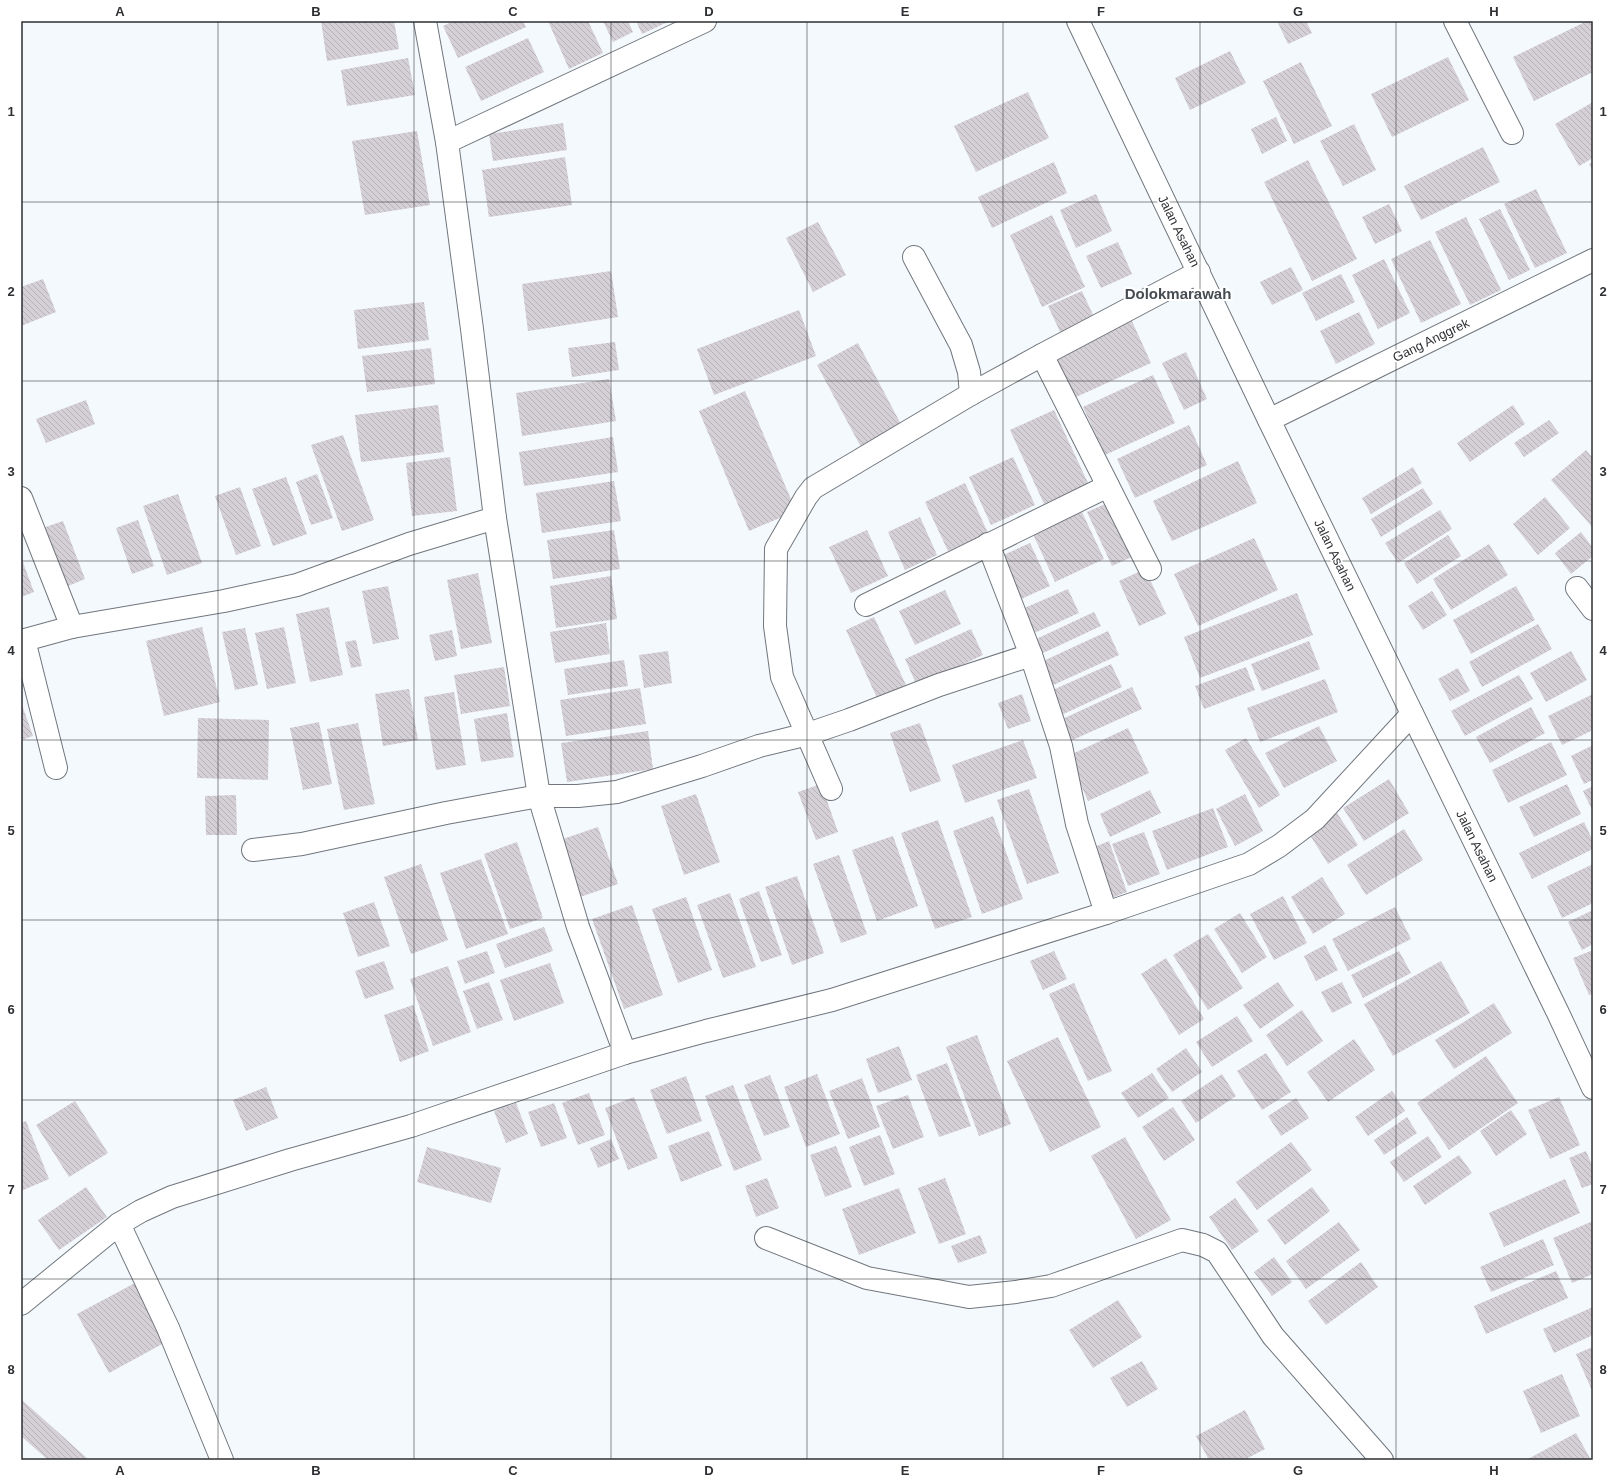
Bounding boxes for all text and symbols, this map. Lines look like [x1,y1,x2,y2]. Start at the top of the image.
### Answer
text: A [115,4,125,19]
text: B [311,4,321,19]
text: C [508,4,518,19]
text: D [704,4,714,19]
text: E [901,4,910,19]
text: F [1097,4,1105,19]
text: G [1293,4,1303,19]
text: H [1489,4,1499,19]
text: 1 [7,104,15,119]
text: 1 [1599,104,1607,119]
street label: Jalan Asahan [1155,193,1203,269]
text: 2 [7,284,15,299]
text: 2 [1599,284,1607,299]
district label: Dolokmarawah [1125,285,1231,302]
street label: Gang Anggrek [1390,315,1472,365]
text: 3 [7,464,15,479]
text: 3 [1599,464,1607,479]
street label: Jalan Asahan [1311,517,1359,593]
text: 4 [7,643,15,658]
text: 4 [1599,643,1607,658]
street label: Jalan Asahan [1453,808,1501,884]
text: 5 [7,823,15,838]
text: 5 [1599,823,1607,838]
text: 6 [7,1002,15,1017]
text: 6 [1599,1002,1607,1017]
text: 7 [7,1182,15,1197]
text: 7 [1599,1182,1607,1197]
text: 8 [7,1362,15,1377]
text: 8 [1599,1362,1607,1377]
text: A [115,1463,125,1478]
text: B [311,1463,321,1478]
text: C [508,1463,518,1478]
text: D [704,1463,714,1478]
text: E [901,1463,910,1478]
text: F [1097,1463,1105,1478]
text: G [1293,1463,1303,1478]
text: H [1489,1463,1499,1478]

